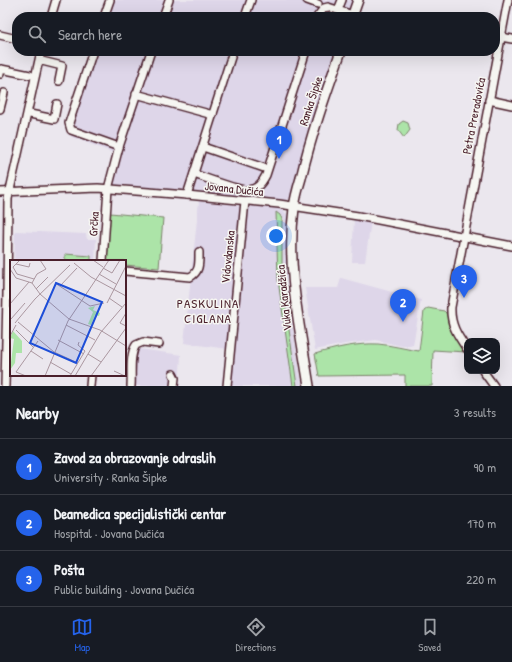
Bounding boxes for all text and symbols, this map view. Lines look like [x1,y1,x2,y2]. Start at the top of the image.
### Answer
search box [12,12,500,56]
icon: search [26,23,48,45]
text: Search here [58,24,122,45]
street label: Ranka Šipke [295,74,327,128]
street label: Petra Preradovića [458,76,489,156]
pin: 1 [266,126,292,159]
street label: Jovana Dučića [204,177,265,200]
street label: Grčka [84,211,103,237]
your location [266,226,286,246]
street label: Vidovdanska [216,229,239,284]
inset map [10,260,126,376]
street label: Vuka Karadžića [272,264,295,332]
pin: 3 [451,265,477,298]
pin: 2 [390,289,416,322]
district label: PASKULINA CIGLANA [177,294,239,327]
map controls [464,338,500,374]
button: layers [464,338,500,374]
text: Nearby [16,401,59,424]
text: 3 results [454,403,496,421]
text: Zavod za obrazovanje odraslih [54,447,216,468]
text: 1 [27,458,31,476]
text: 90 m [474,458,496,476]
text: University · Ranka Šipke [54,468,167,486]
text: Deamedica specijalistički centar [54,503,226,524]
text: 2 [26,514,32,532]
text: 170 m [467,514,496,532]
text: Hospital · Jovana Dučića [54,524,164,542]
text: Pošta [54,559,84,580]
text: 3 [26,570,32,588]
text: 220 m [466,570,496,588]
text: Public building · Jovana Dučića [54,580,194,598]
tab: Map [71,616,93,654]
tab: Directions [236,616,276,654]
tab: Saved [418,616,441,654]

